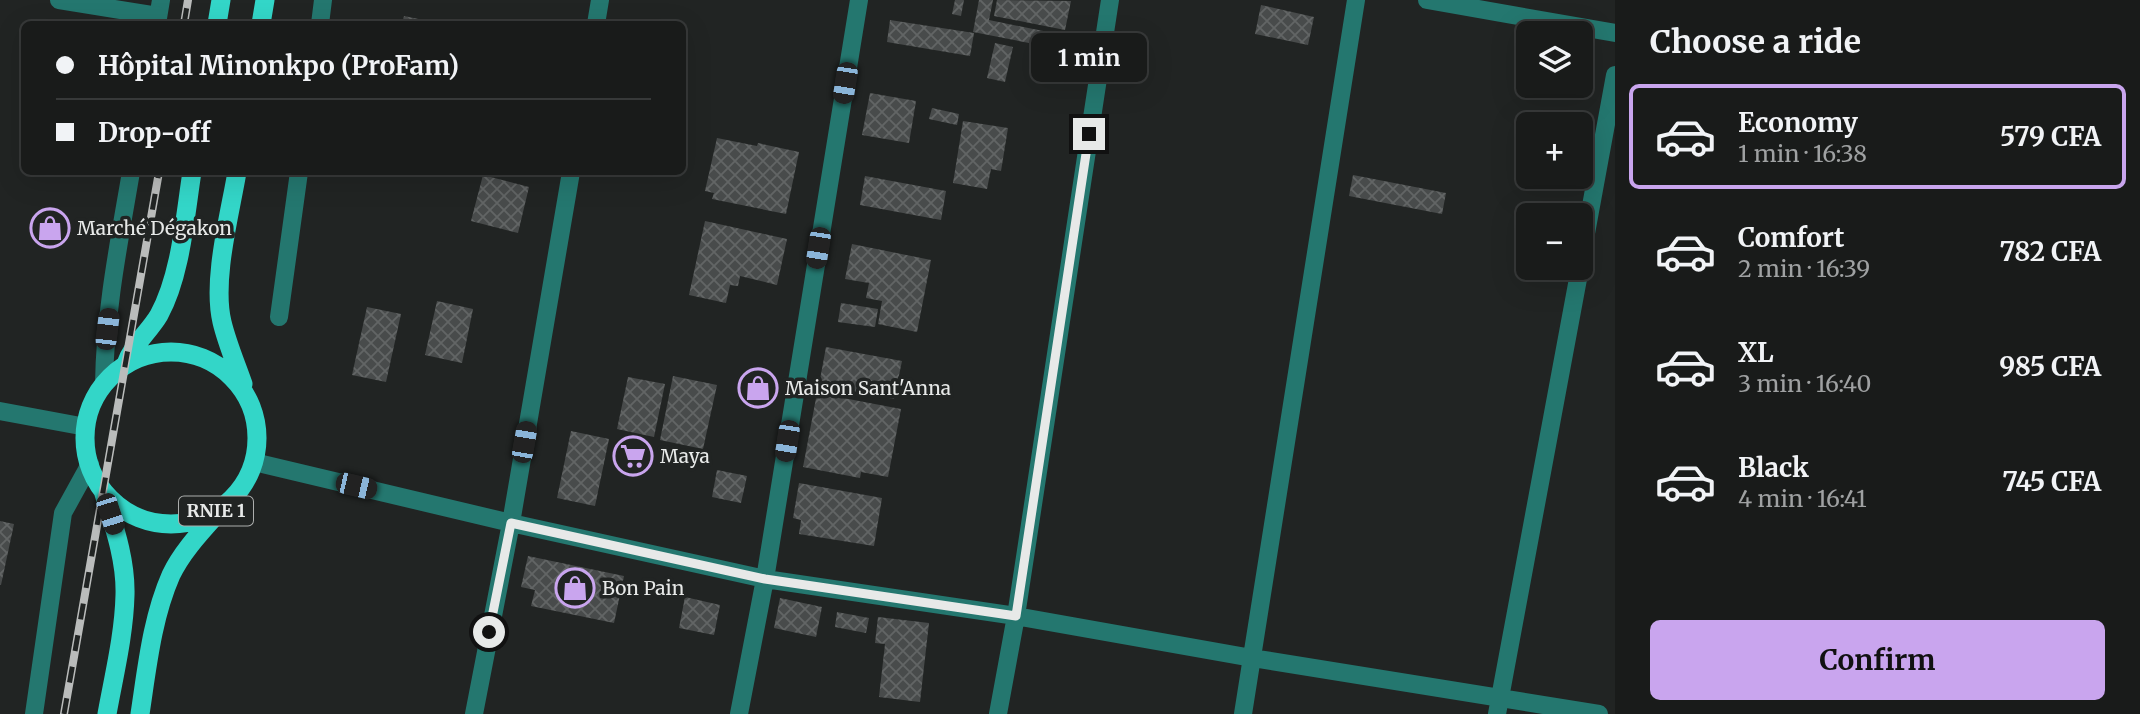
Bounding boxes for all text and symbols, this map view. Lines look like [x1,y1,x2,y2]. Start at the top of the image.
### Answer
map controls [1516,21,1593,280]
button: layers [1516,21,1593,98]
text: Choose a ride [1650,22,1861,62]
callout: 1 min [1031,32,1147,82]
text: 1 min [1058,43,1120,72]
text: Hôpital Minonkpo (ProFam) [98,49,459,82]
car [832,61,859,105]
icon: car [1654,105,1717,168]
text: Economy [1738,106,1858,139]
button: + [1516,112,1593,189]
text: Drop-off [98,116,211,149]
route end [1073,118,1105,150]
text: 579 CFA [2000,120,2101,153]
text: 1 min · 16:38 [1738,139,1867,168]
button: − [1516,203,1593,280]
shop icon: Marché Dégakon [29,207,71,249]
place label: Marché Dégakon [77,216,232,240]
icon: car [1654,220,1717,283]
text: Comfort [1738,221,1844,254]
car [805,226,832,270]
text: 782 CFA [2000,235,2101,268]
text: 2 min · 16:39 [1738,254,1870,283]
car [95,307,120,351]
icon: car [1654,335,1717,398]
text: XL [1738,336,1774,369]
text: 985 CFA [1999,350,2101,383]
shop icon: Maison Sant'Anna [737,367,779,409]
text: 3 min · 16:40 [1738,369,1871,398]
place label: Maison Sant'Anna [785,376,951,400]
car [511,419,538,465]
car [774,419,801,463]
supermarket icon: Maya [612,435,654,477]
place label: Maya [660,444,710,468]
icon: car [1654,450,1717,513]
text: Black [1738,451,1809,484]
text: 745 CFA [2002,465,2101,498]
car [334,471,379,501]
text: 4 min · 16:41 [1738,484,1867,513]
car [94,491,127,537]
road number: RNIE 1 [179,496,253,526]
shop icon: Bon Pain [554,567,596,609]
place label: Bon Pain [602,576,685,600]
route start [473,616,505,648]
button: Confirm [1650,620,2105,700]

